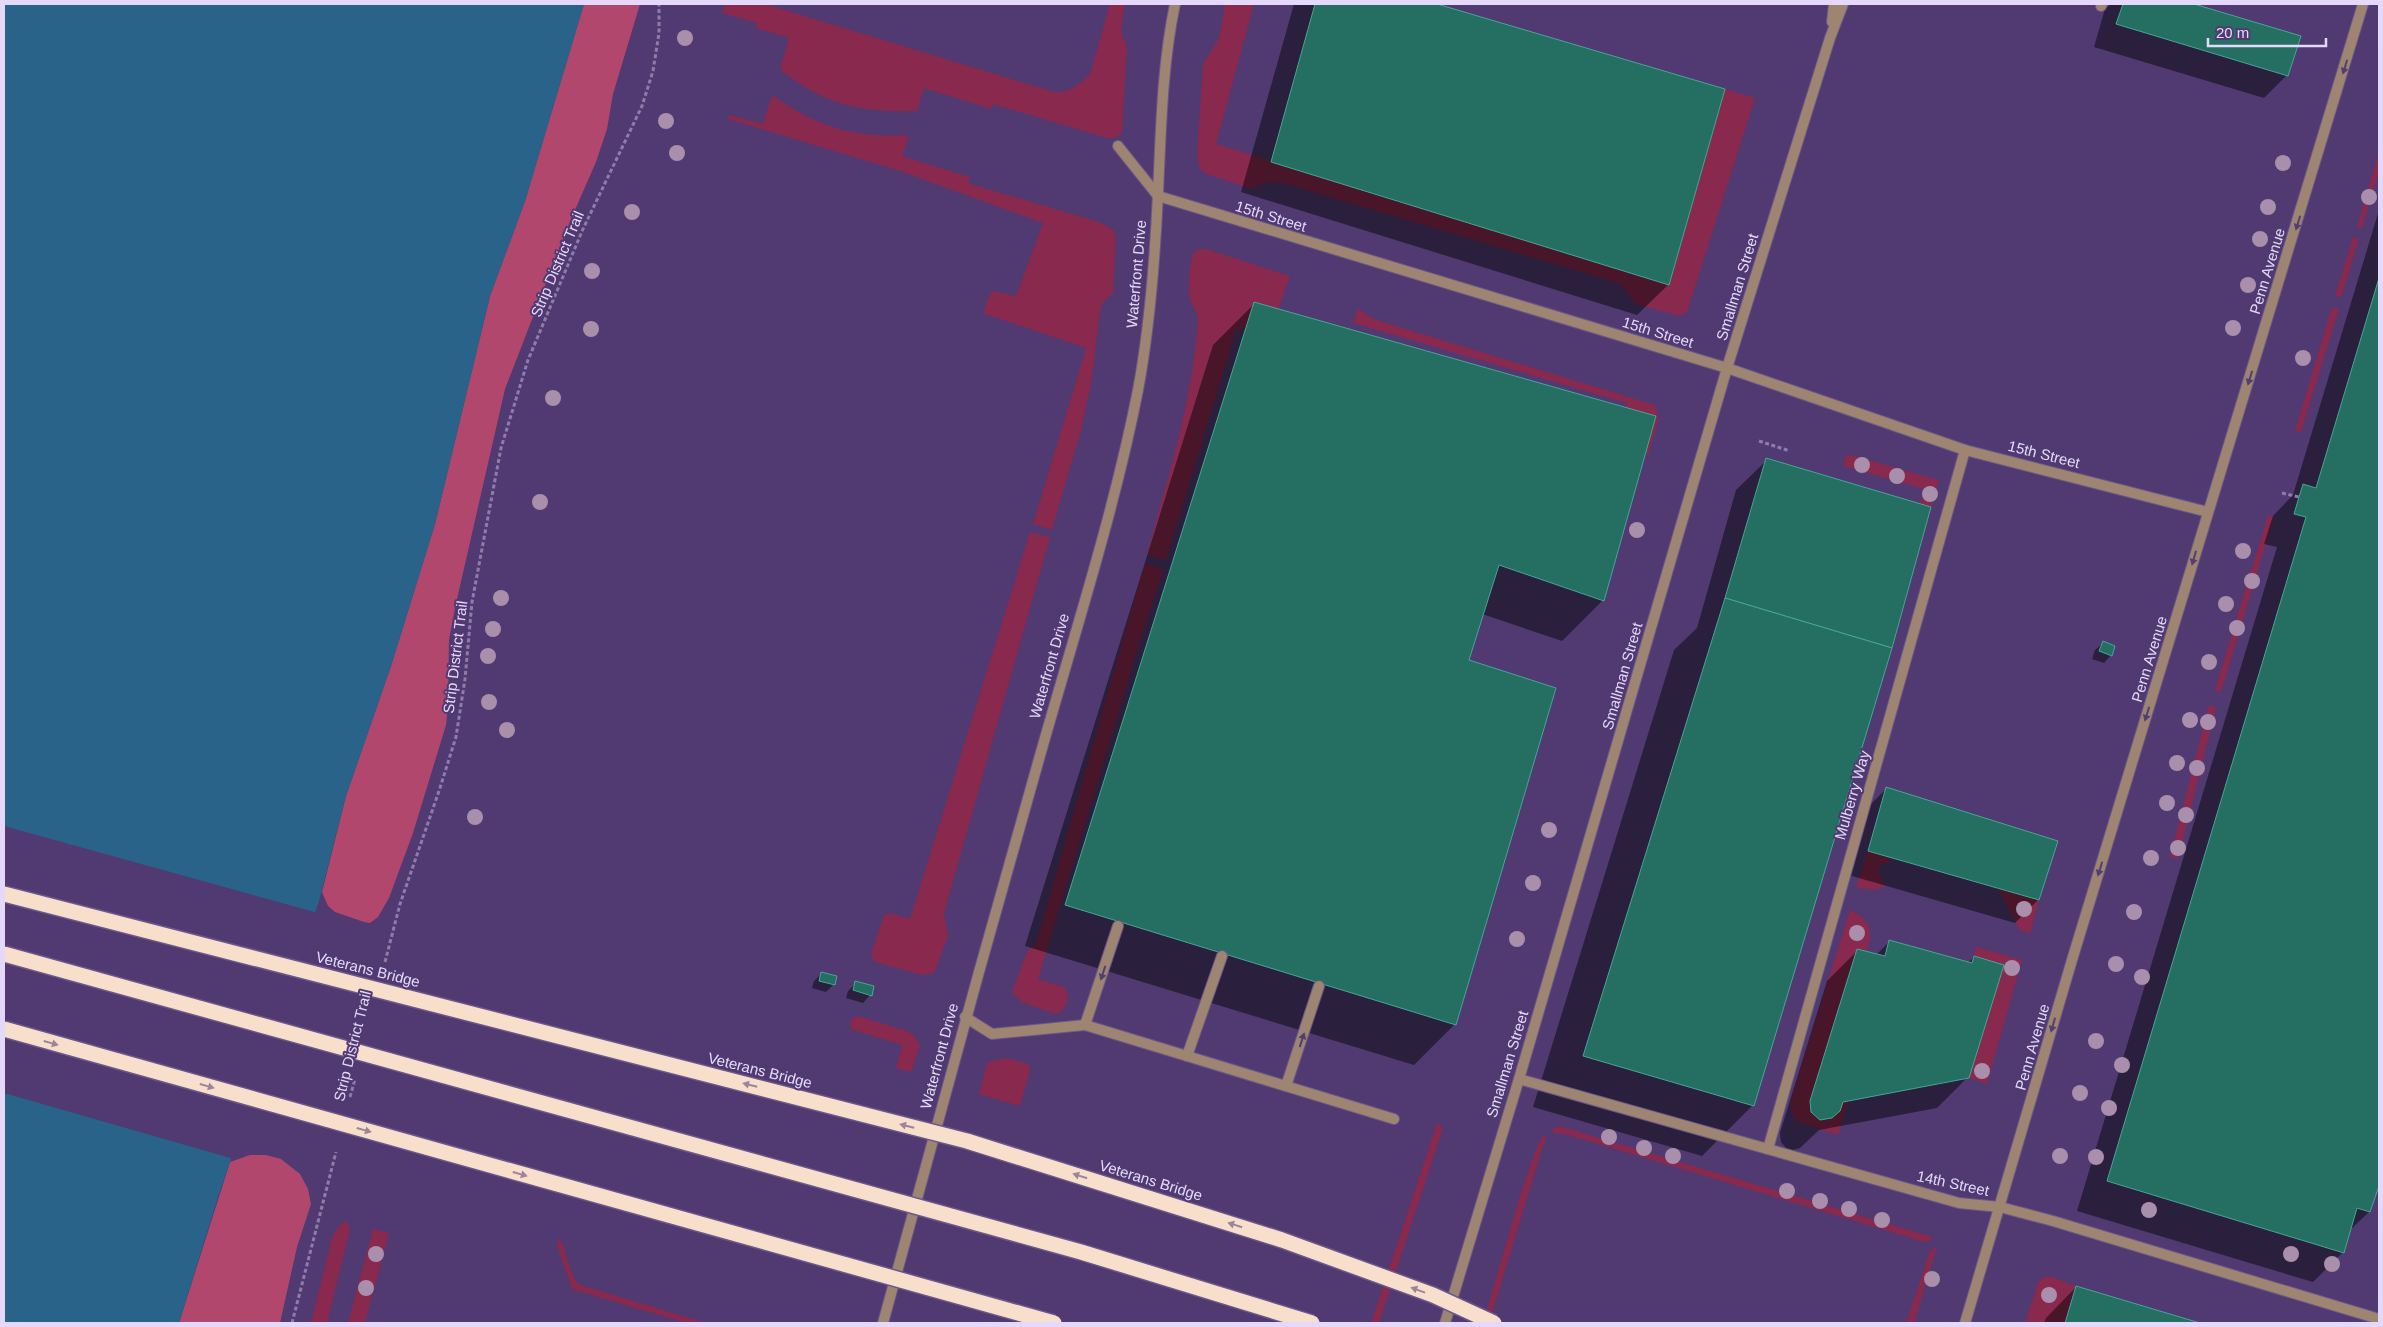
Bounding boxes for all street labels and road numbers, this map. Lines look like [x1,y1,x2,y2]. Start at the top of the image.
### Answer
street label: 15th Street [1233,197,1309,235]
street label: Strip District Trail [527,209,587,319]
street label: Waterfront Drive [1123,219,1149,329]
street label: Penn Avenue [2246,226,2288,316]
street label: Smallman Street [1713,231,1762,343]
street label: 15th Street [1620,313,1696,351]
street label: 15th Street [2006,437,2082,471]
street label: Strip District Trail [440,600,470,714]
street label: Waterfront Drive [1026,611,1072,721]
street label: Penn Avenue [2128,614,2170,704]
street label: Smallman Street [1599,620,1646,732]
street label: Mulberry Way [1831,748,1873,842]
street label: Veterans Bridge [314,948,422,990]
street label: Strip District Trail [330,989,374,1103]
street label: Waterfront Drive [917,1001,961,1111]
street label: Penn Avenue [2012,1002,2052,1092]
street label: Smallman Street [1483,1008,1532,1120]
street label: Veterans Bridge [706,1049,814,1091]
street label: Veterans Bridge [1097,1156,1205,1204]
street label: 14th Street [1915,1167,1991,1199]

